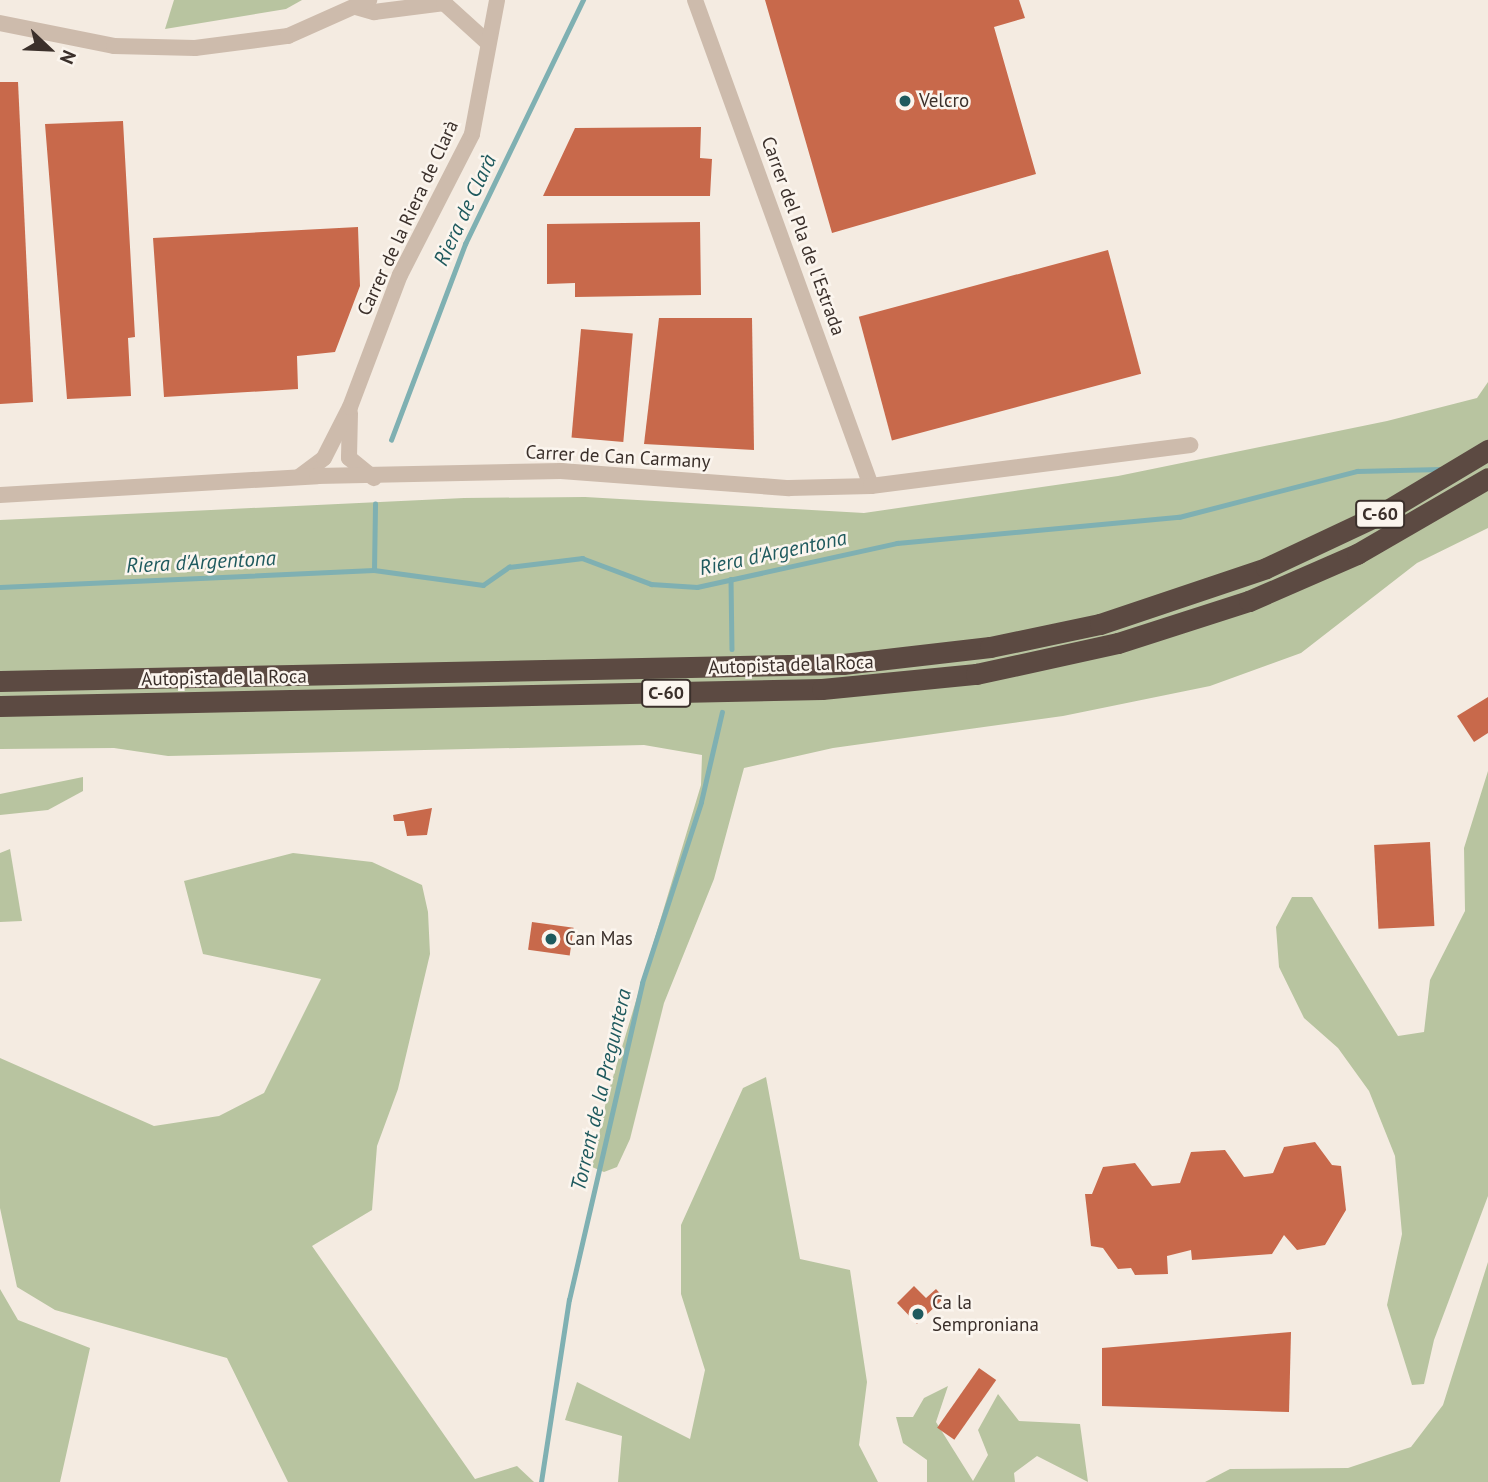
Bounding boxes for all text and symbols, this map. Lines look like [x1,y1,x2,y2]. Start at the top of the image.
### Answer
north arrow [14,14,84,84]
text: N [55,47,82,68]
place label: Velcro [919,90,969,112]
marker: Velcro [897,93,913,109]
street label: Carrer de la Riera de Clarà [353,117,463,319]
street label: Carrer del Pla de l'Estrada [756,133,850,339]
water label: Riera de Clarà [428,150,502,270]
street label: Carrer de Can Carmany [525,441,711,473]
road number: C-60 [1354,500,1406,528]
water label: Riera d'Argentona [697,525,849,581]
water label: Riera d'Argentona [125,545,277,579]
street label: Autopista de la Roca [708,651,874,679]
street label: Autopista de la Roca [141,665,307,691]
road number: C-60 [640,678,692,708]
place label: Can Mas [565,928,633,950]
marker: Can Mas [543,931,559,947]
water label: Torrent de la Preguntera [565,986,637,1194]
place label: Ca la Semproniana [932,1292,1039,1336]
marker: Ca la Semproniana [910,1306,926,1322]

